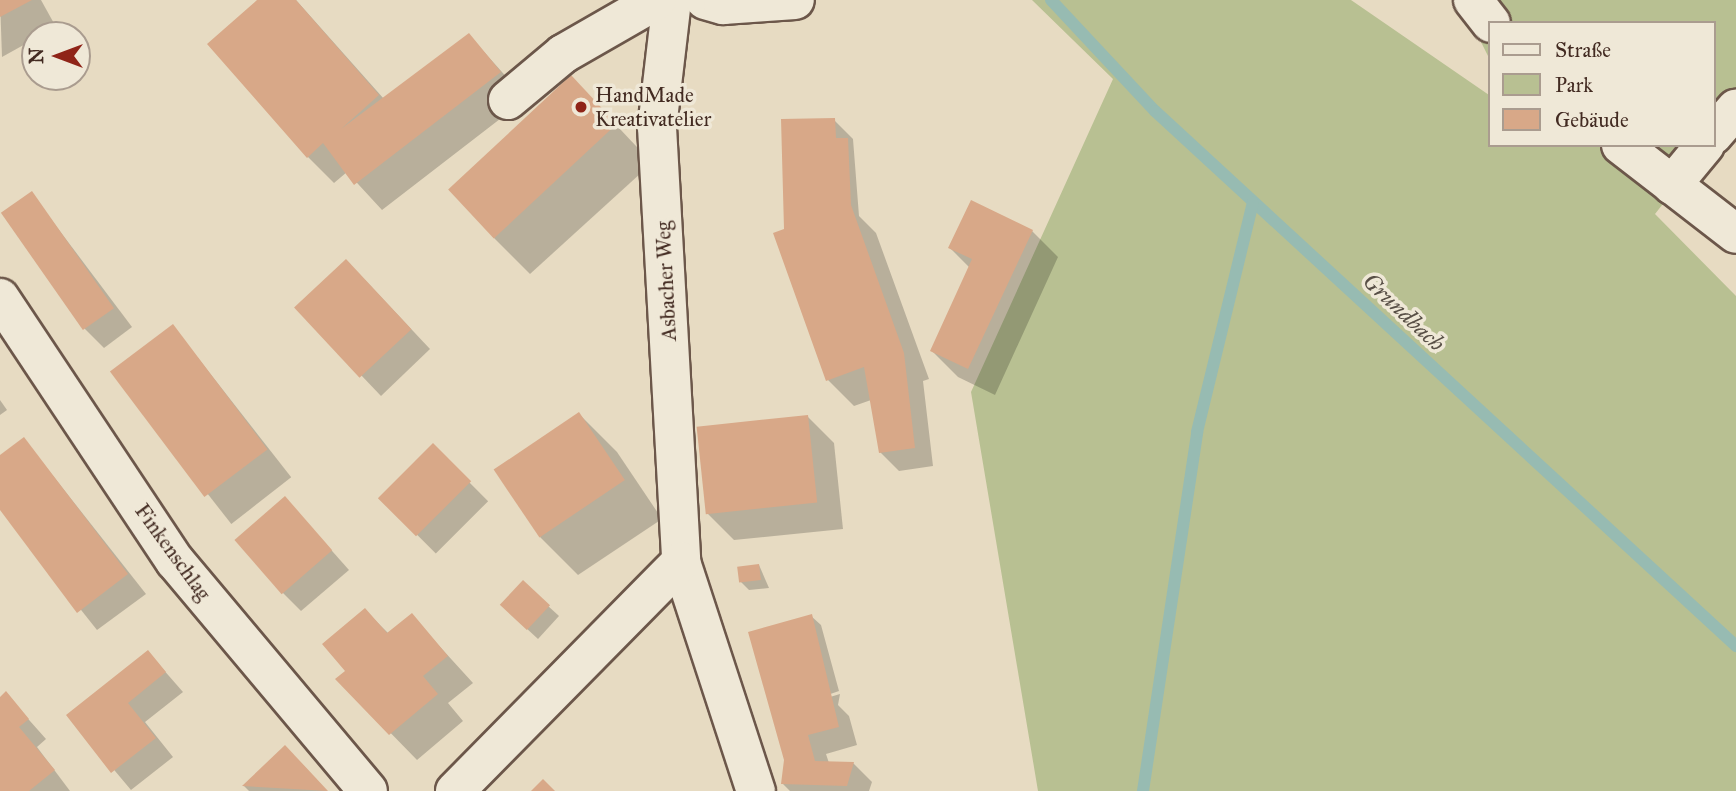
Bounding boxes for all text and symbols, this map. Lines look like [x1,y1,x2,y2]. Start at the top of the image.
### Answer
north arrow [21,21,91,91]
legend [1488,21,1715,147]
text: Straße [1555,37,1611,63]
text: N [25,48,48,64]
text: Park [1555,72,1593,98]
place label: HandMade Kreativatelier [595,82,711,132]
marker: HandMade Kreativatelier [573,99,589,115]
text: Gebäude [1555,107,1629,133]
street label: Asbacher Weg [650,220,682,342]
water label: Grundbach [1357,267,1451,357]
street label: Finkenschlag [130,499,216,605]

